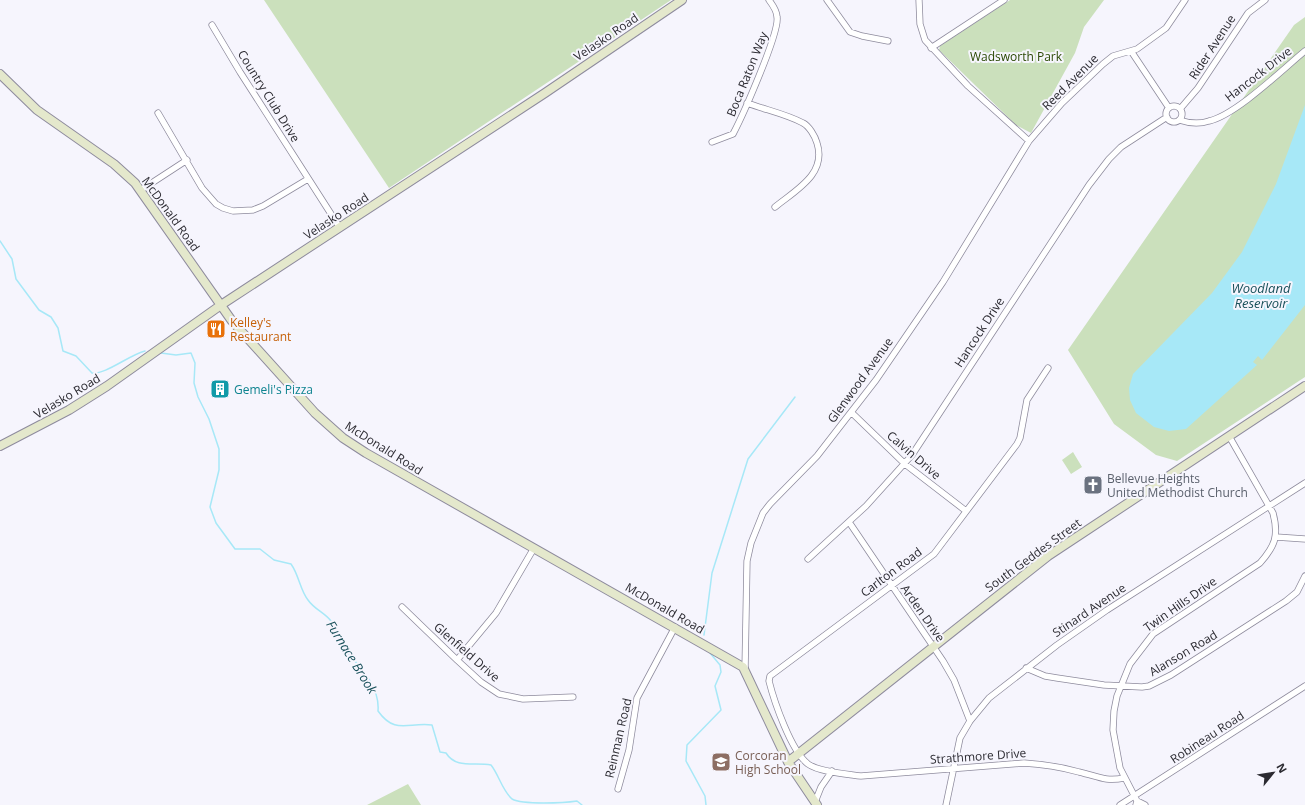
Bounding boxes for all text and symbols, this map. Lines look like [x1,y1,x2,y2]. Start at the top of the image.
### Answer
street label: Velasko Road [570,9,642,65]
street label: Rider Avenue [1185,11,1240,83]
street label: Boca Raton Way [722,28,772,119]
street label: Hancock Drive [1221,42,1295,105]
street label: Country Club Drive [234,47,304,145]
park label: Wadsworth Park [970,48,1063,65]
street label: Reed Avenue [1038,50,1102,114]
street label: McDonald Road [138,173,204,255]
street label: Velasko Road [300,189,372,243]
water label: Woodland Reservoir [1232,279,1291,312]
street label: Hancock Drive [950,293,1008,370]
place label: Kelley's Restaurant [230,314,291,345]
restaurant icon: Kelley's Restaurant [205,318,227,340]
street label: Glenwood Avenue [823,334,897,426]
street label: Velasko Road [31,370,103,422]
building icon: Gemeli's Pizza [209,378,231,400]
place label: Gemeli's Pizza [234,381,313,398]
street label: McDonald Road [342,417,426,479]
street label: Calvin Drive [883,427,945,483]
place label: Bellevue Heights United Methodist Church [1107,470,1248,501]
church icon: Bellevue Heights United Methodist Church [1082,474,1104,496]
street label: South Geddes Street [981,514,1085,596]
street label: Carlton Road [857,543,925,601]
street label: Twin Hills Drive [1140,572,1220,636]
street label: McDonald Road [622,578,708,638]
street label: Stinard Avenue [1049,579,1129,641]
street label: Arden Drive [897,581,949,645]
water label: Furnace Brook [322,617,382,698]
street label: Glenfield Drive [430,619,504,686]
street label: Alanson Road [1146,626,1220,680]
street label: Reinman Road [601,696,635,780]
street label: Robineau Road [1167,707,1247,767]
street label: Strathmore Drive [929,744,1027,768]
place label: Corcoran High School [735,747,801,778]
school or university icon: Corcoran High School [710,751,732,773]
north arrow [1253,753,1293,793]
text: N [1273,760,1291,775]

